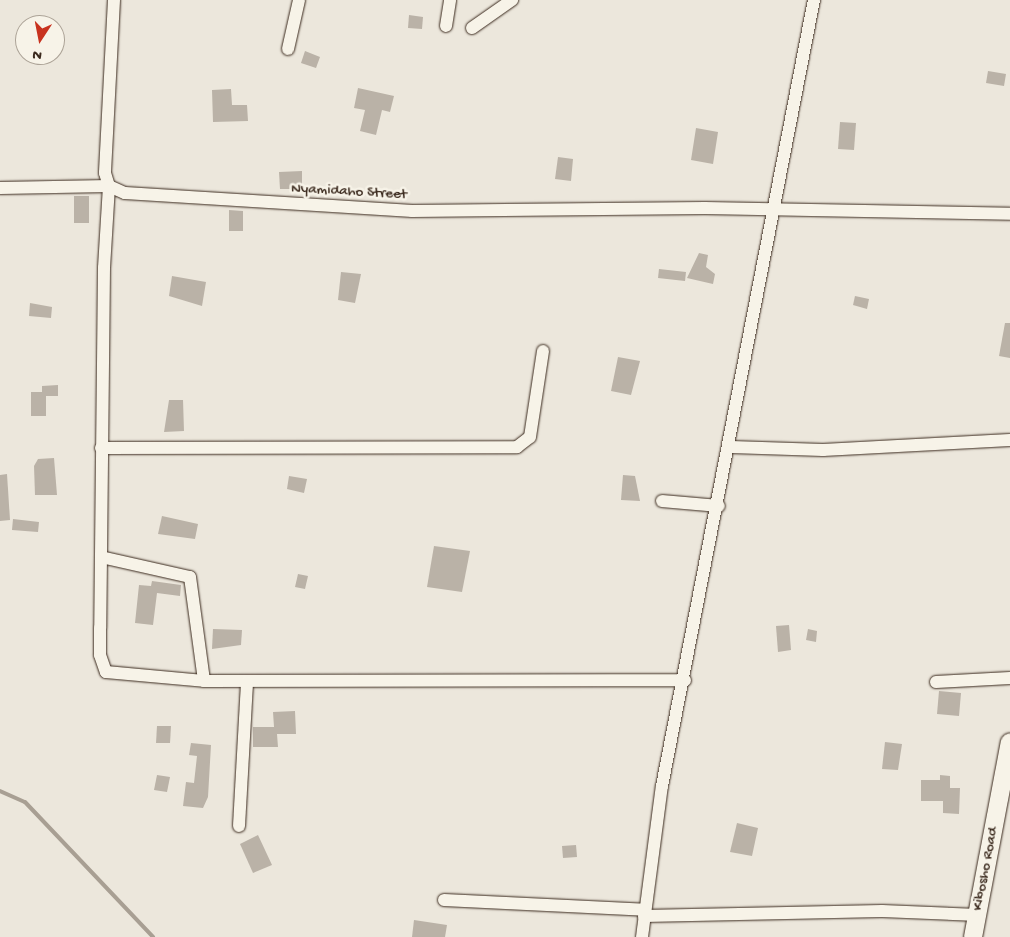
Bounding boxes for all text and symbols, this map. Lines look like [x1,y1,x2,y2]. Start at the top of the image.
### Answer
north arrow [15,15,65,65]
text: N [31,45,43,63]
street label: Nyamidaho Street [291,180,407,204]
street label: Kibosho Road [969,826,1003,912]

